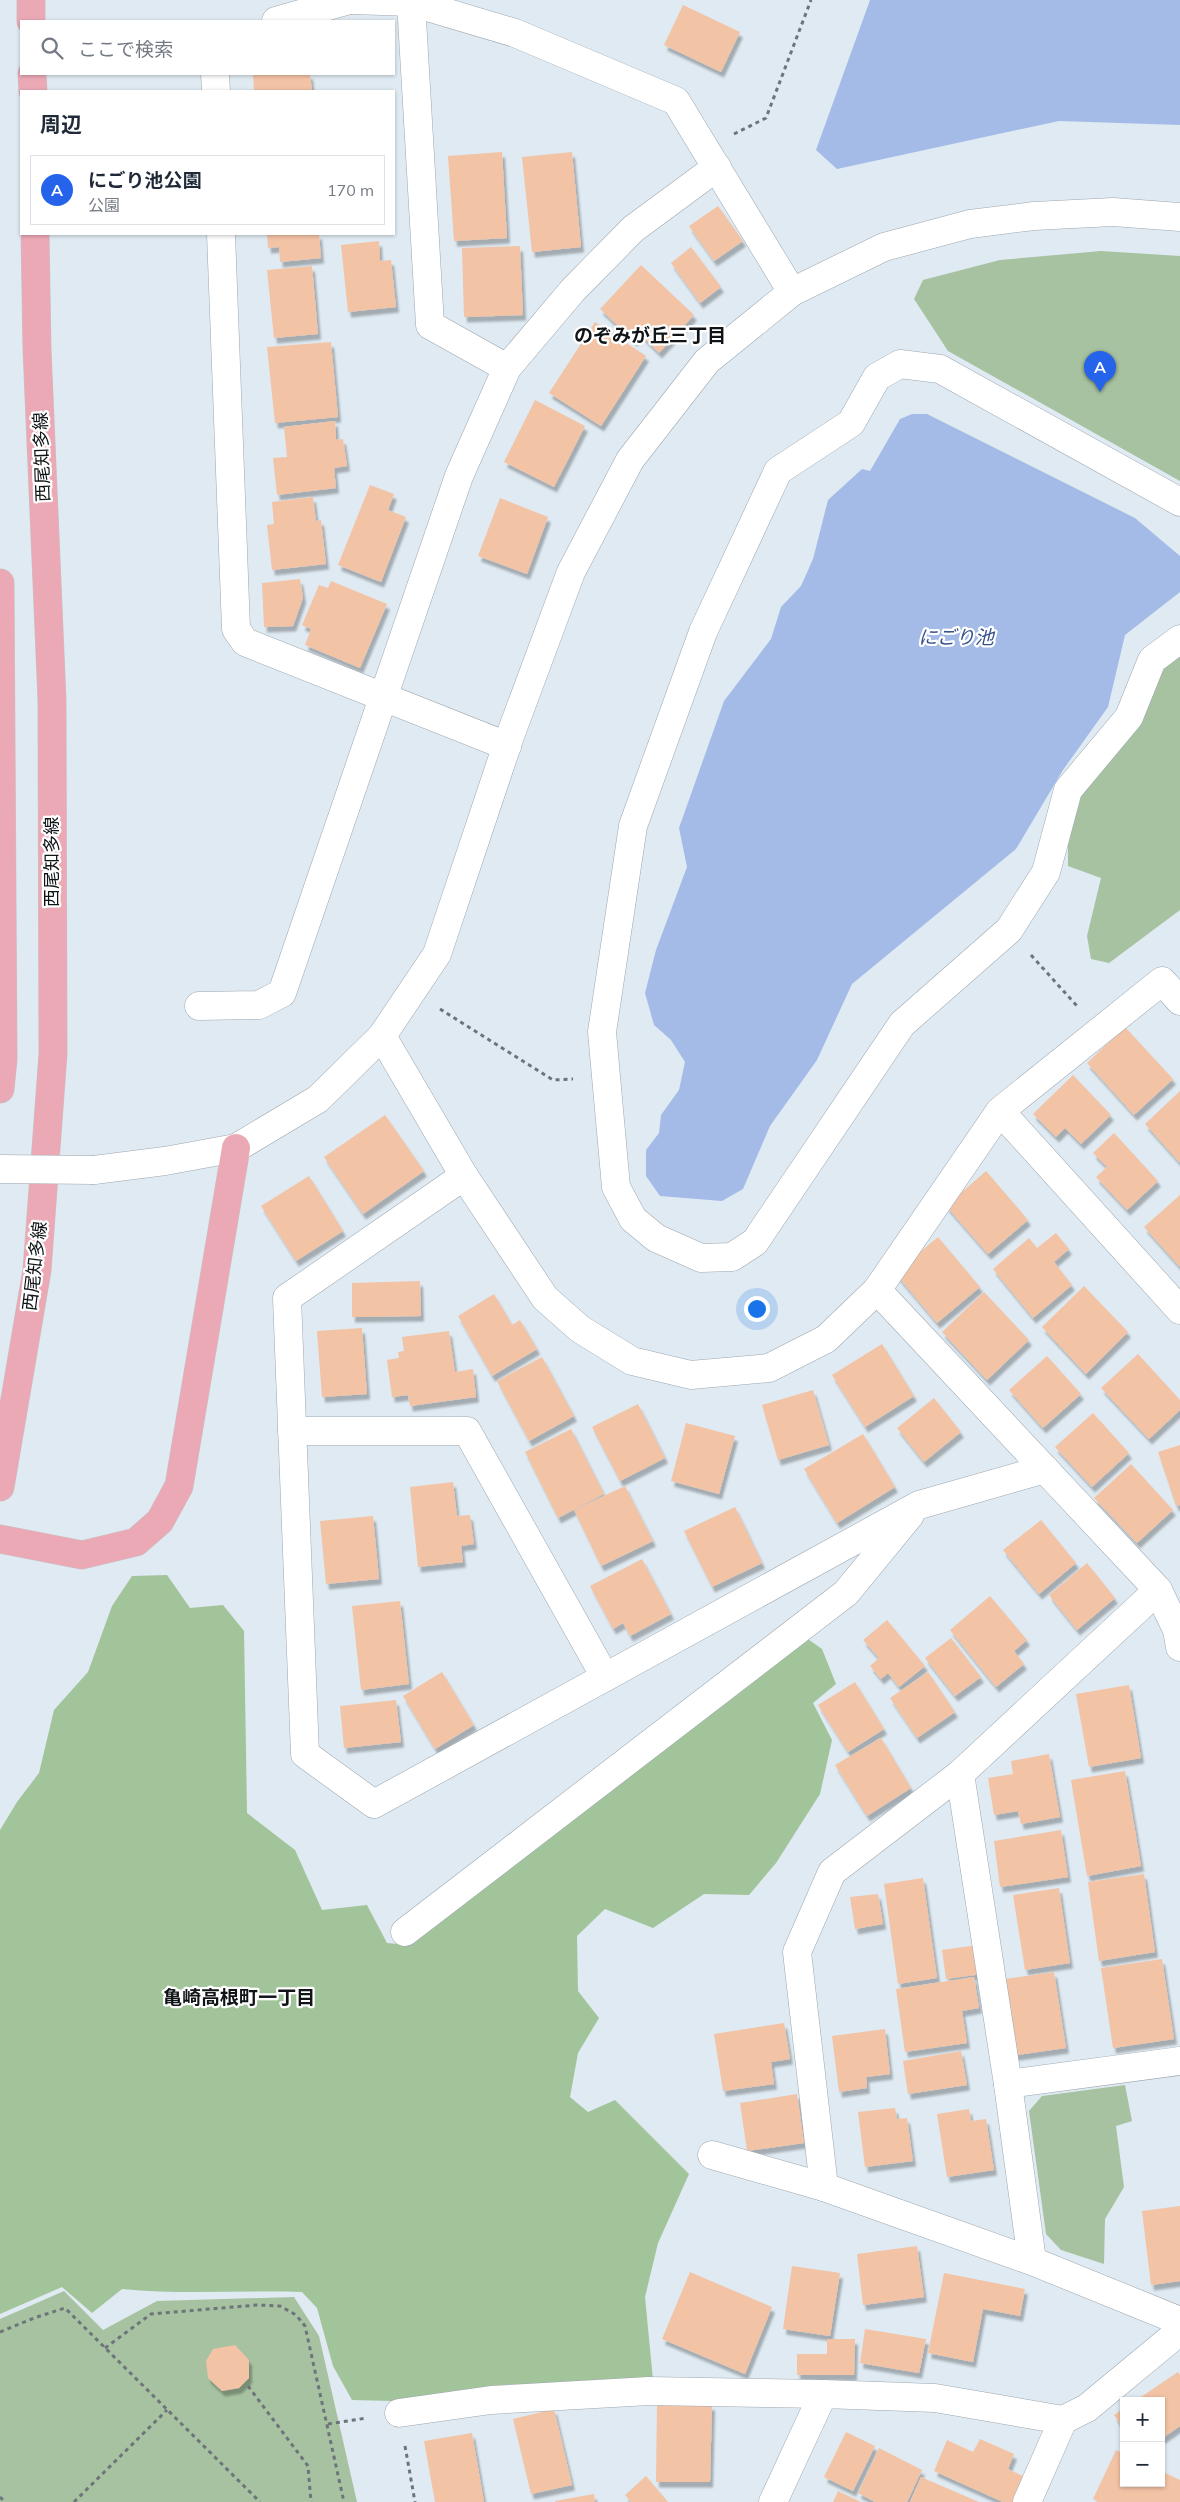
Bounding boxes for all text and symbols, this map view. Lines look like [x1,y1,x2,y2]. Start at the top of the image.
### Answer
search box [20,20,395,75]
icon: search [38,34,66,62]
text: ここで検索 [78,37,173,61]
text: 周辺 [40,111,82,137]
text: にごり池公園 [88,168,202,192]
text: A [51,180,63,200]
text: 170 m [327,180,374,200]
text: 公園 [88,195,120,215]
district label: のぞみが丘三丁目 [574,323,726,347]
pin: A [1084,351,1116,392]
street label: 西尾知多線 [28,412,55,502]
water label: にごり池 [918,625,996,649]
street label: 西尾知多線 [40,817,63,907]
street label: 西尾知多線 [18,1220,51,1312]
your location [744,1296,770,1322]
district label: 亀崎高根町一丁目 [163,1985,315,2009]
map controls [1120,2397,1165,2487]
button: + [1120,2397,1165,2442]
button: − [1120,2442,1165,2487]

